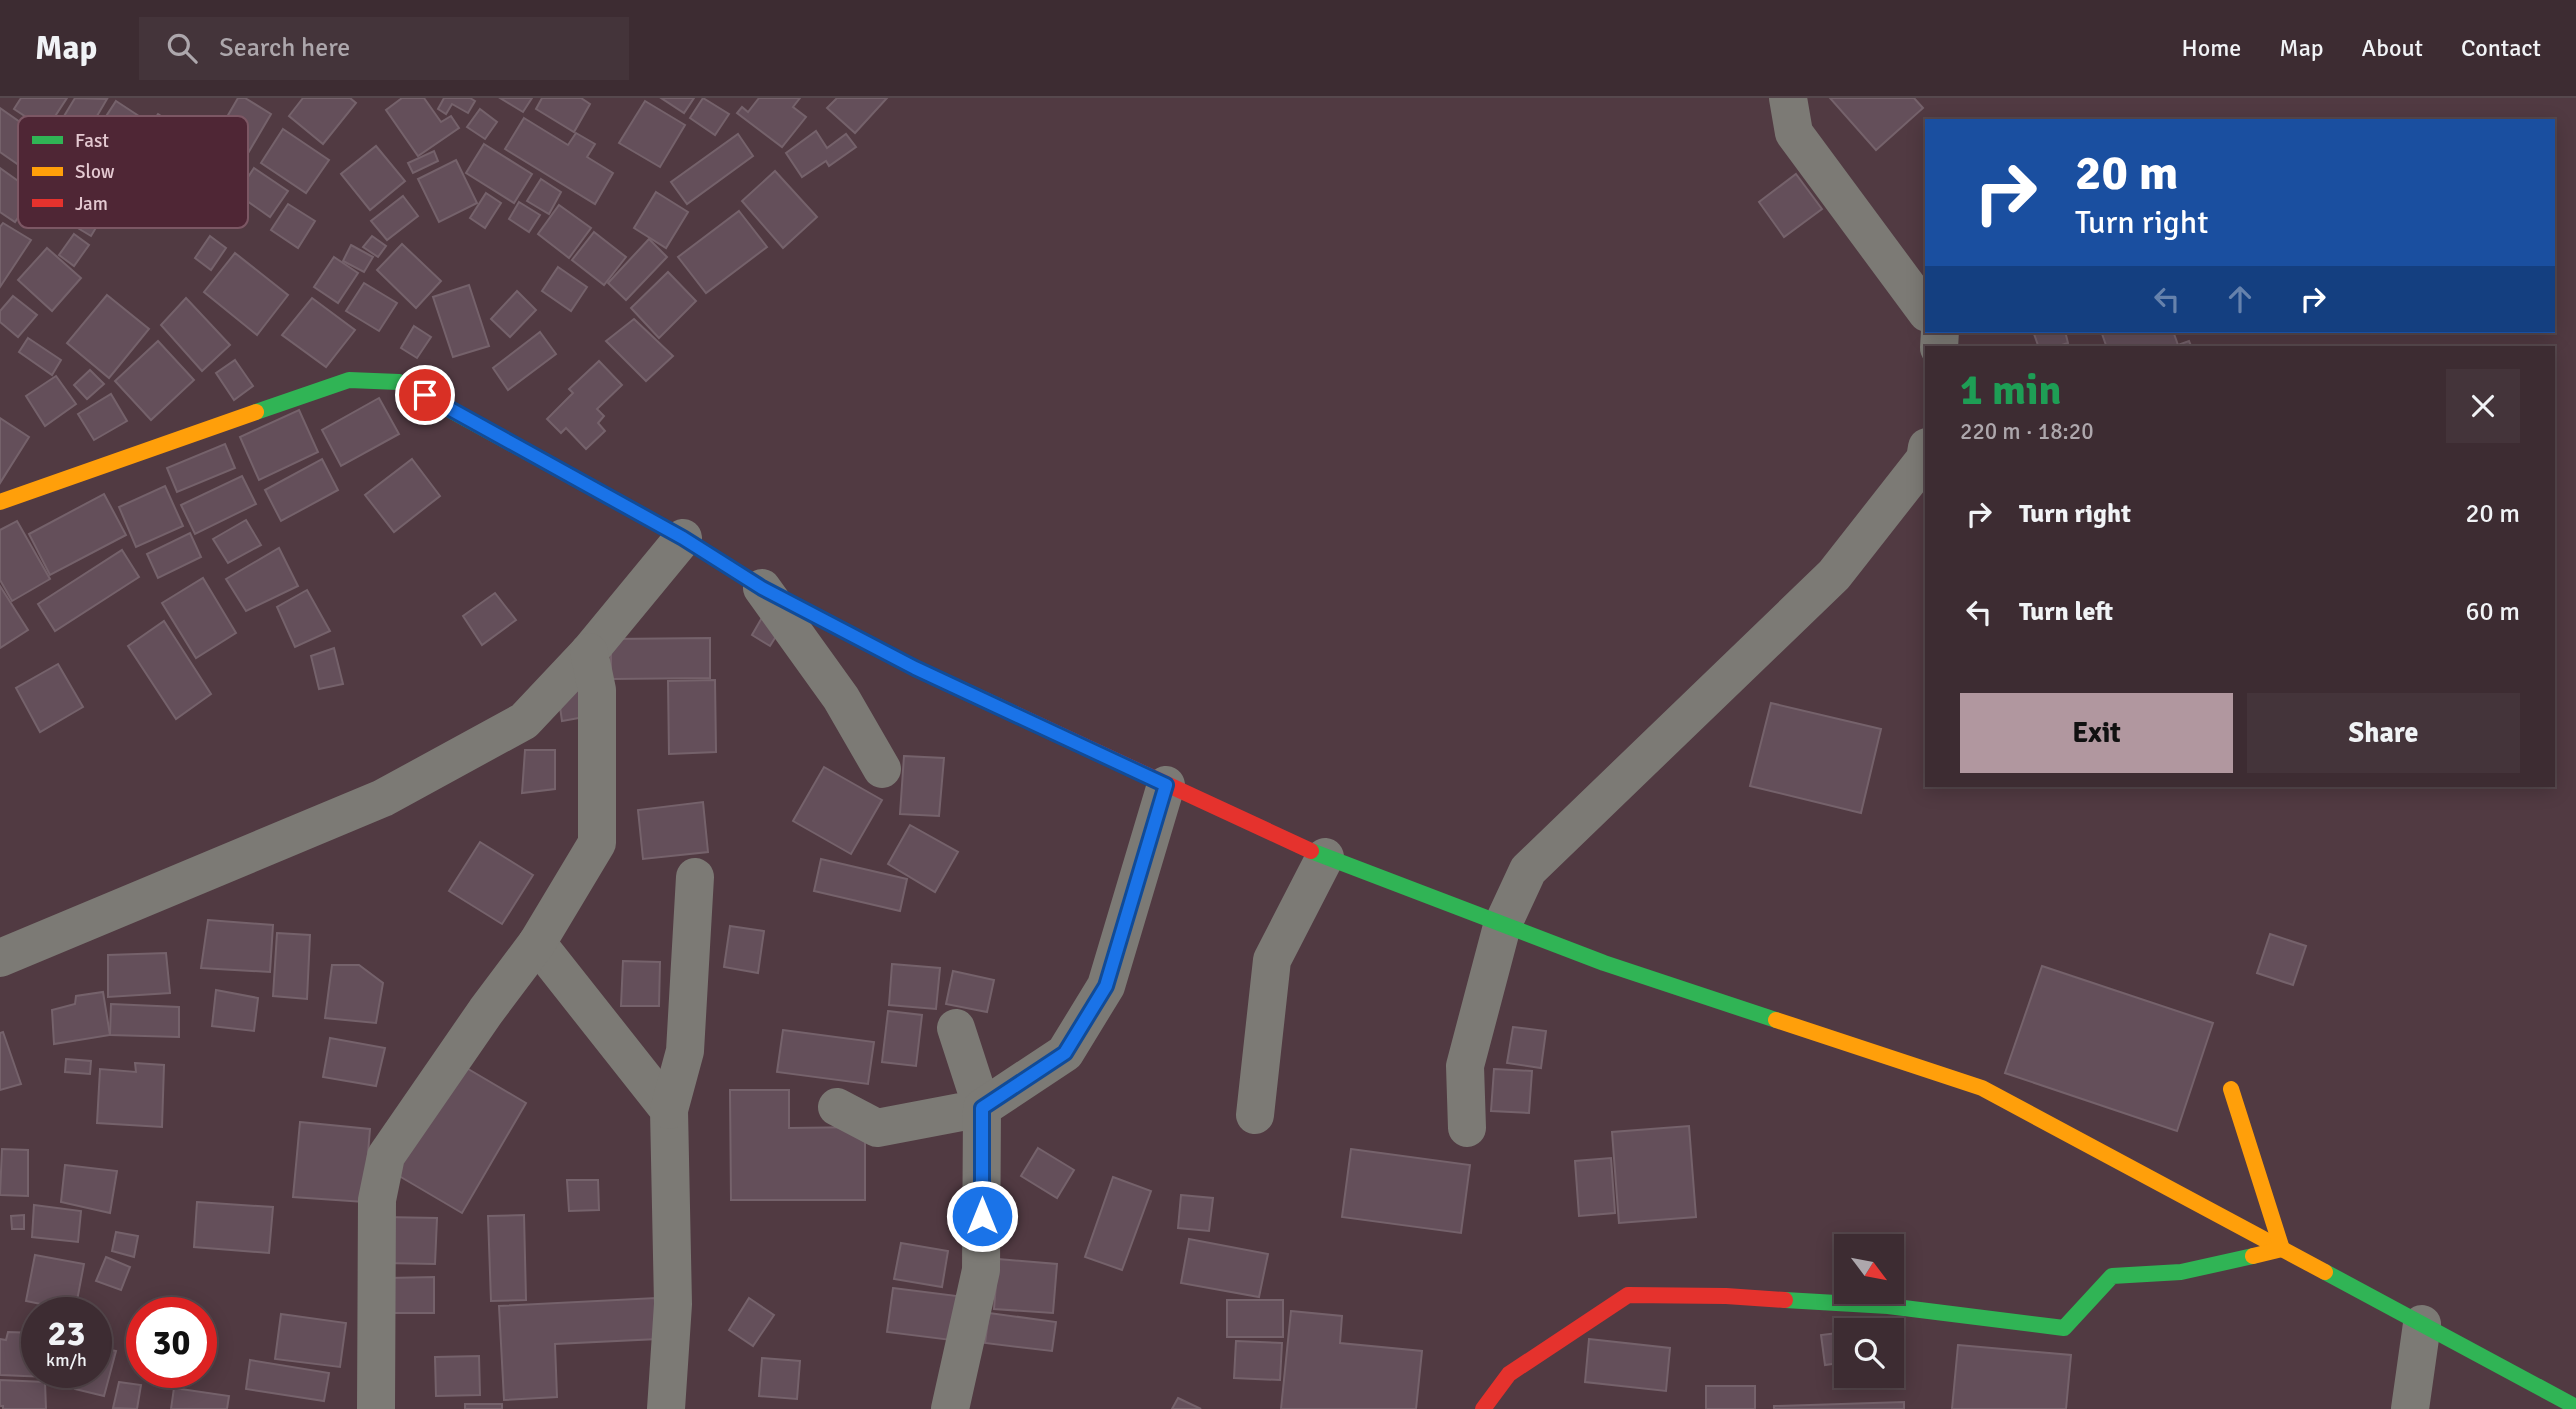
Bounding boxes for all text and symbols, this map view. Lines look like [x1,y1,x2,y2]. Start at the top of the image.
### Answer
search box [139,17,629,80]
text: Map [35,28,97,69]
icon: search [163,29,201,67]
text: Search here [219,32,350,64]
text: Home [2181,33,2241,63]
text: Map [2279,33,2324,63]
text: About [2362,33,2423,63]
text: Contact [2461,33,2541,63]
legend [18,116,248,228]
text: Fast [75,129,109,153]
text: 20 m [2075,143,2178,203]
icon: right [1960,147,2051,238]
text: Slow [75,160,115,184]
text: Jam [75,192,108,216]
text: Turn right [2075,203,2208,242]
icon: left [2148,280,2186,318]
icon: ahead [2221,280,2259,318]
icon: right [2294,280,2332,318]
pin [395,365,455,425]
text: 1 min [1960,365,2061,416]
button: close [2446,369,2520,443]
icon: arrive [406,376,444,414]
text: 220 m · 18:20 [1960,417,2094,446]
icon: right [1960,495,1998,533]
text: Turn right [2019,498,2131,530]
text: 20 m [2465,498,2520,530]
icon: left [1960,593,1998,631]
text: Turn left [2019,596,2113,628]
text: 60 m [2465,596,2520,628]
button: Exit [1960,693,2233,773]
button: Share [2247,693,2520,773]
position arrow [945,1179,1019,1253]
north arrow [1834,1234,1904,1304]
map controls [1834,1234,1904,1388]
speed limit sign: 30 [126,1297,217,1388]
text: 23 [48,1312,85,1355]
button: search [1834,1318,1904,1388]
text: km/h [46,1349,87,1371]

